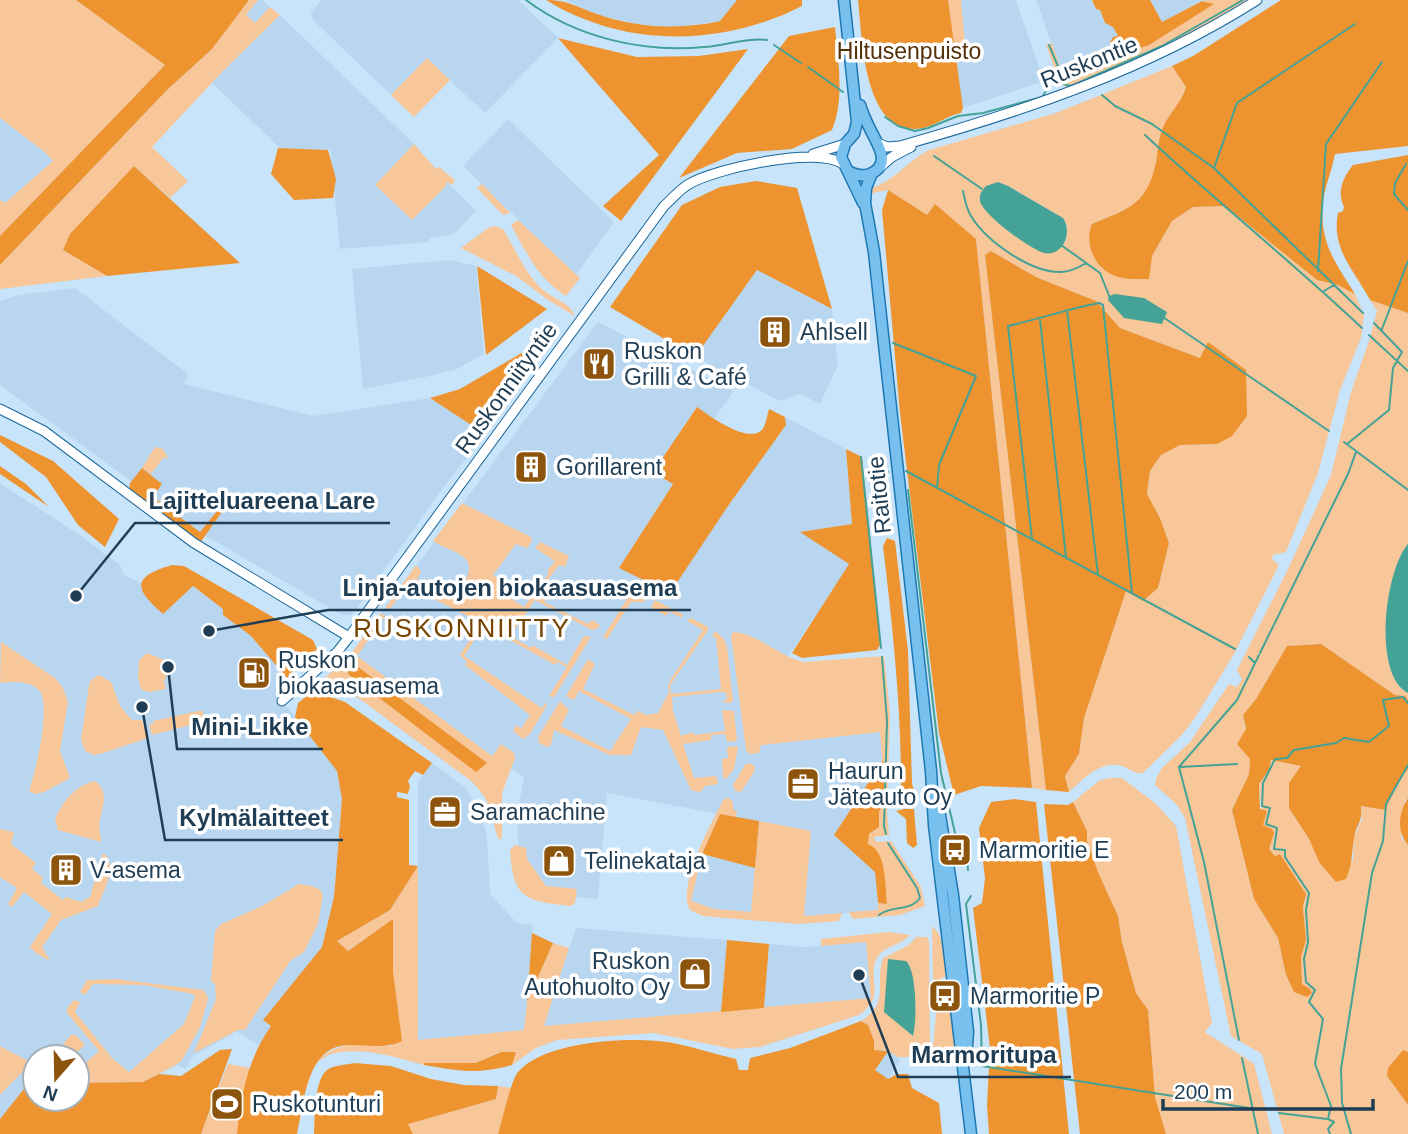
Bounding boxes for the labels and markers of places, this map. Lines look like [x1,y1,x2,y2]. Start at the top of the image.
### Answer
building icon: Ahlsell [756,313,794,351]
place label: Ahlsell [800,319,868,345]
place label: Ruskon Grilli & Café [624,338,747,390]
restaurant icon: Ruskon Grilli & Café [580,345,618,383]
building icon: Gorillarent [512,448,550,486]
place label: Gorillarent [556,454,663,480]
callout: Lajitteluareena Lare [135,478,390,523]
callout: Linja-autojen biokaasuasema [328,565,691,610]
place label: Ruskon biokaasuasema [278,647,439,699]
fuel station icon: Ruskon biokaasuasema [235,654,273,692]
callout: Mini-Likke [177,704,323,749]
place label: Haurun Jäteauto Oy [828,758,953,810]
office icon: Haurun Jäteauto Oy [784,765,822,803]
office icon: Saramachine [426,793,464,831]
callout: Kylmälaitteet [165,795,343,840]
place label: Saramachine [470,799,606,825]
bus stop icon: Marmoritie E [936,831,974,869]
place label: Marmoritie E [979,837,1109,863]
shop icon: Telinekataja [540,842,578,880]
place label: Telinekataja [584,848,706,874]
building icon: V-asema [47,851,85,889]
place label: V-asema [90,857,181,883]
place label: Ruskon Autohuolto Oy [524,948,670,1000]
shop icon: Ruskon Autohuolto Oy [676,955,714,993]
bus stop icon: Marmoritie P [926,977,964,1015]
place label: Marmoritie P [970,983,1100,1009]
callout: Marmoritupa [898,1032,1071,1077]
sports icon: Ruskotunturi [208,1085,246,1123]
place label: Ruskotunturi [252,1091,381,1117]

